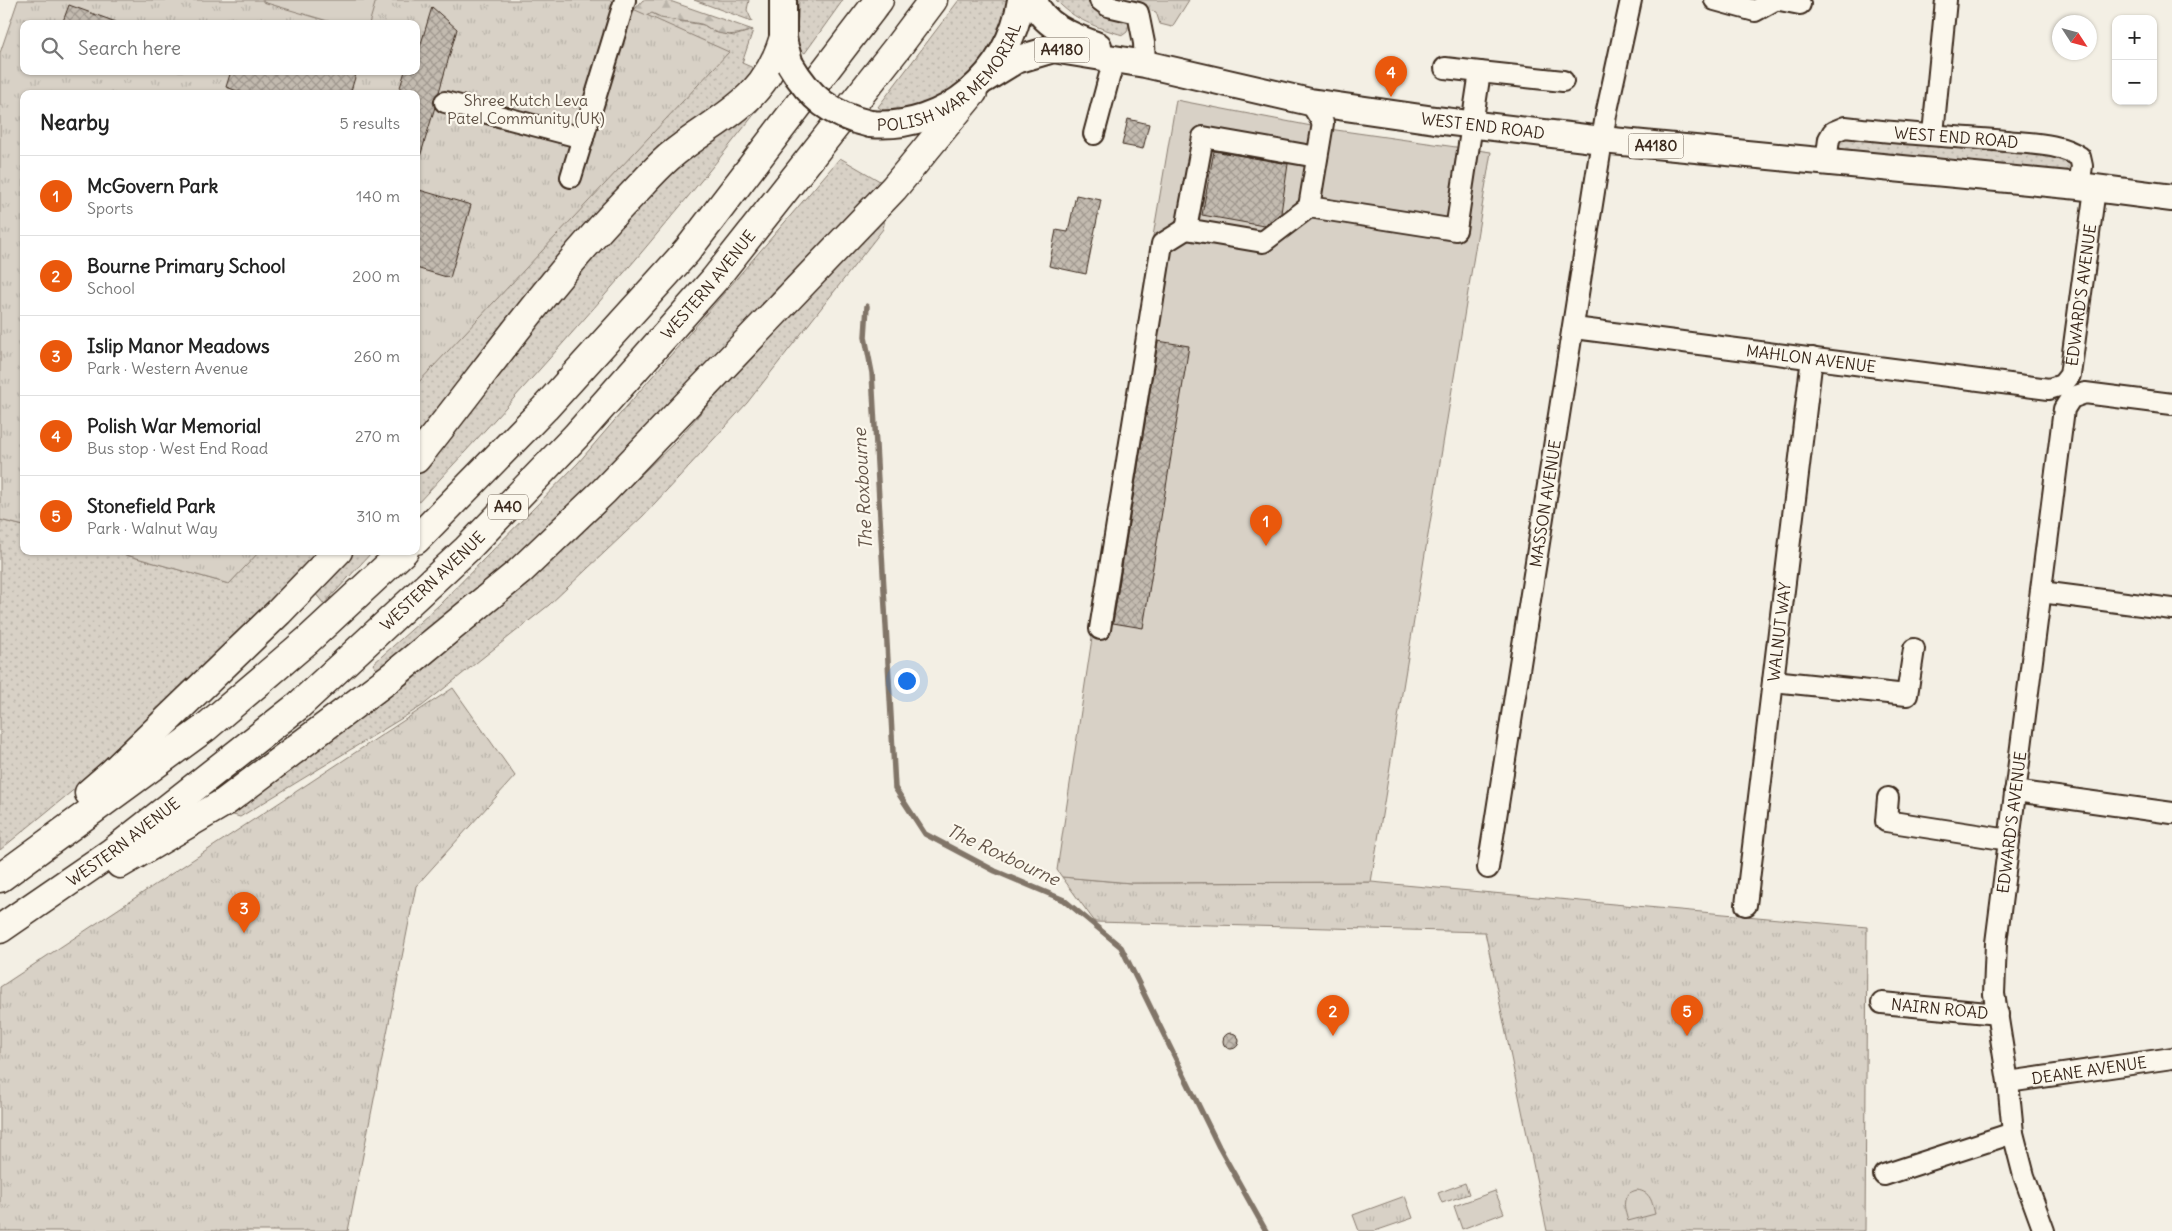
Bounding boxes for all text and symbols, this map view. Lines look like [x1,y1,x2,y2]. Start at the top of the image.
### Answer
north arrow [2052,15,2097,60]
map controls [2112,15,2157,105]
button: + [2112,15,2157,60]
search box [20,20,420,75]
street label: POLISH WAR MEMORIAL [877,20,1025,135]
icon: search [38,34,66,62]
text: Search here [78,36,181,60]
road number: A4180 [1034,38,1090,62]
pin: 4 [1375,56,1407,97]
button: − [2112,60,2157,105]
park label: Shree Kutch Leva Patel Community (UK) [447,90,605,128]
street label: WEST END ROAD [1420,108,1546,143]
text: Nearby [40,109,110,136]
text: 5 results [339,113,400,133]
street label: WEST END ROAD [1893,122,2019,152]
road number: A4180 [1628,134,1684,158]
text: McGovern Park [87,174,218,198]
text: 1 [53,186,59,206]
text: 140 m [356,186,400,206]
text: Sports [87,198,133,218]
street label: EDWARD'S AVENUE [2061,223,2100,367]
street label: WESTERN AVENUE [657,226,760,343]
text: Bourne Primary School [87,254,286,278]
text: 2 [52,266,60,286]
text: 200 m [352,266,400,286]
text: School [87,278,135,298]
text: Islip Manor Meadows [87,334,270,358]
street label: MAHLON AVENUE [1745,340,1877,377]
text: 3 [51,346,61,366]
text: 260 m [354,346,400,366]
text: Park · Western Avenue [87,358,248,378]
text: Polish War Memorial [87,414,261,438]
text: 4 [51,426,61,446]
text: 270 m [355,426,400,446]
water label: The Roxbourne [848,426,877,550]
text: Bus stop · West End Road [87,438,268,458]
street label: MASSON AVENUE [1525,438,1565,569]
text: Stonefield Park [87,494,215,518]
road number: A40 [488,494,528,520]
pin: 1 [1250,505,1282,546]
text: 5 [51,506,61,526]
text: 310 m [356,506,400,526]
text: Park · Walnut Way [87,518,218,538]
street label: WESTERN AVENUE [376,527,489,635]
street label: WALNUT WAY [1763,581,1795,683]
your location [894,668,920,694]
street label: EDWARD'S AVENUE [1992,750,2030,894]
street label: WESTERN AVENUE [63,793,184,890]
water label: The Roxbourne [943,818,1064,891]
pin: 3 [228,892,260,933]
street label: NAIRN ROAD [1890,994,1989,1023]
pin: 2 [1317,995,1349,1036]
pin: 5 [1671,995,1703,1036]
street label: DEANE AVENUE [2030,1052,2148,1088]

